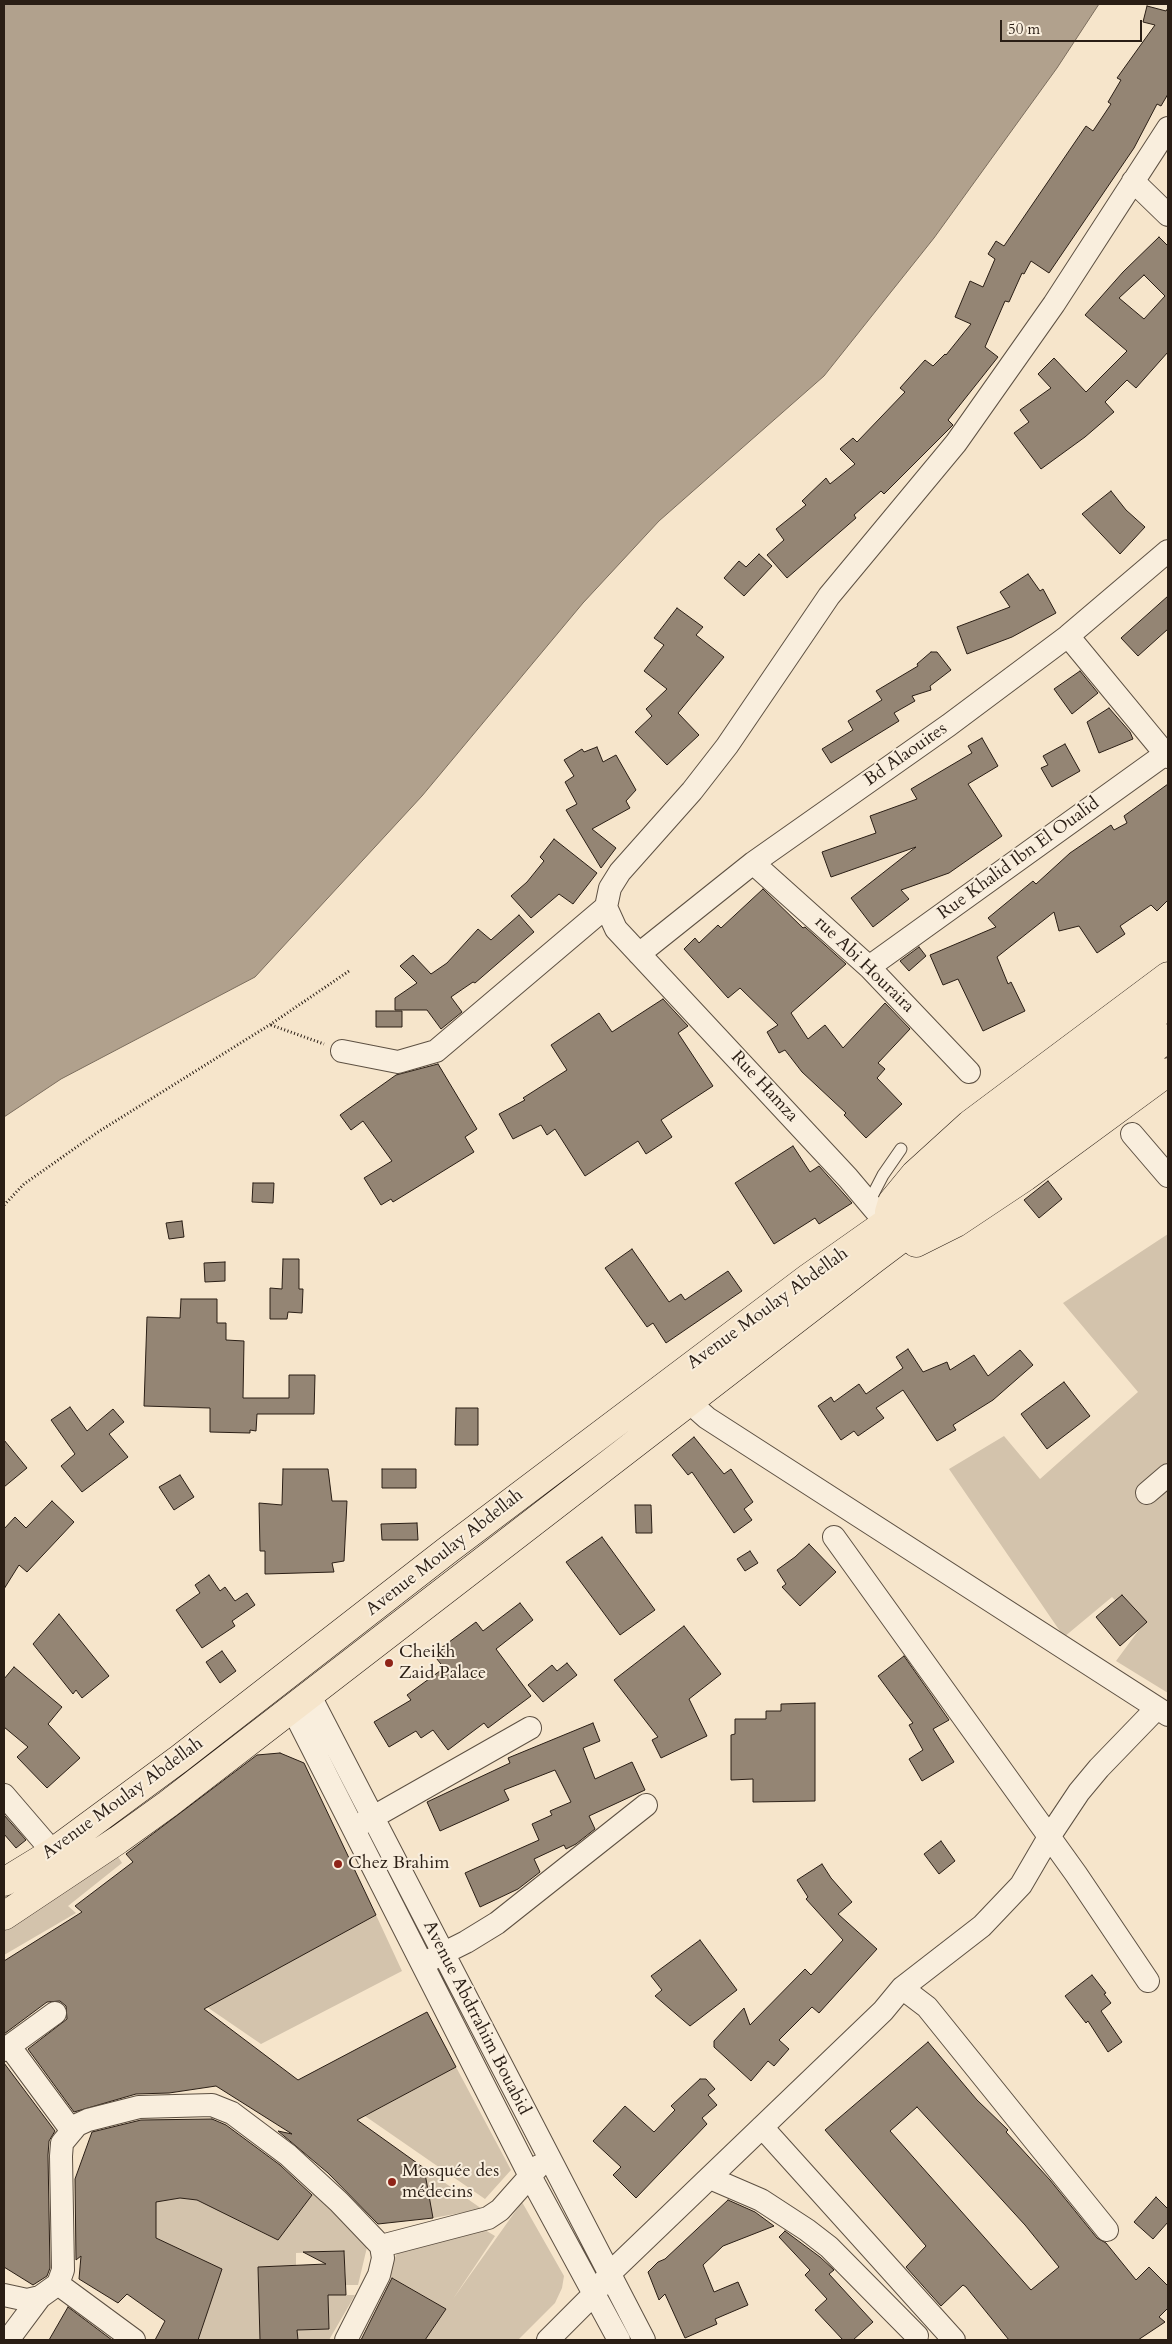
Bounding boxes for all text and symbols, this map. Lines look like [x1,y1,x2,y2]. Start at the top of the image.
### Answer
scale bar [1002,10,1144,42]
text: 50 m [1008,19,1040,39]
street label: Bd Alaouites [860,719,952,791]
street label: Rue Khalid Ibn El Oualid [934,793,1104,925]
street label: rue Abi Houraira [810,912,918,1018]
street label: Rue Hamza [726,1047,802,1127]
street label: Avenue Moulay Abdellah [683,1243,853,1375]
street label: Avenue Moulay Abdellah [362,1485,528,1621]
place label: Cheikh Zaid Palace [399,1642,486,1685]
marker: Cheikh Zaid Palace [383,1657,395,1669]
street label: Avenue Moulay Abdellah [38,1733,208,1865]
place label: Chez Brahim [348,1853,449,1875]
marker: Chez Brahim [332,1858,344,1870]
street label: Avenue Abdrrahim Bouabid [418,1917,534,2119]
place label: Mosquée des médecins [402,2161,499,2204]
marker: Mosquée des médecins [386,2176,398,2188]

